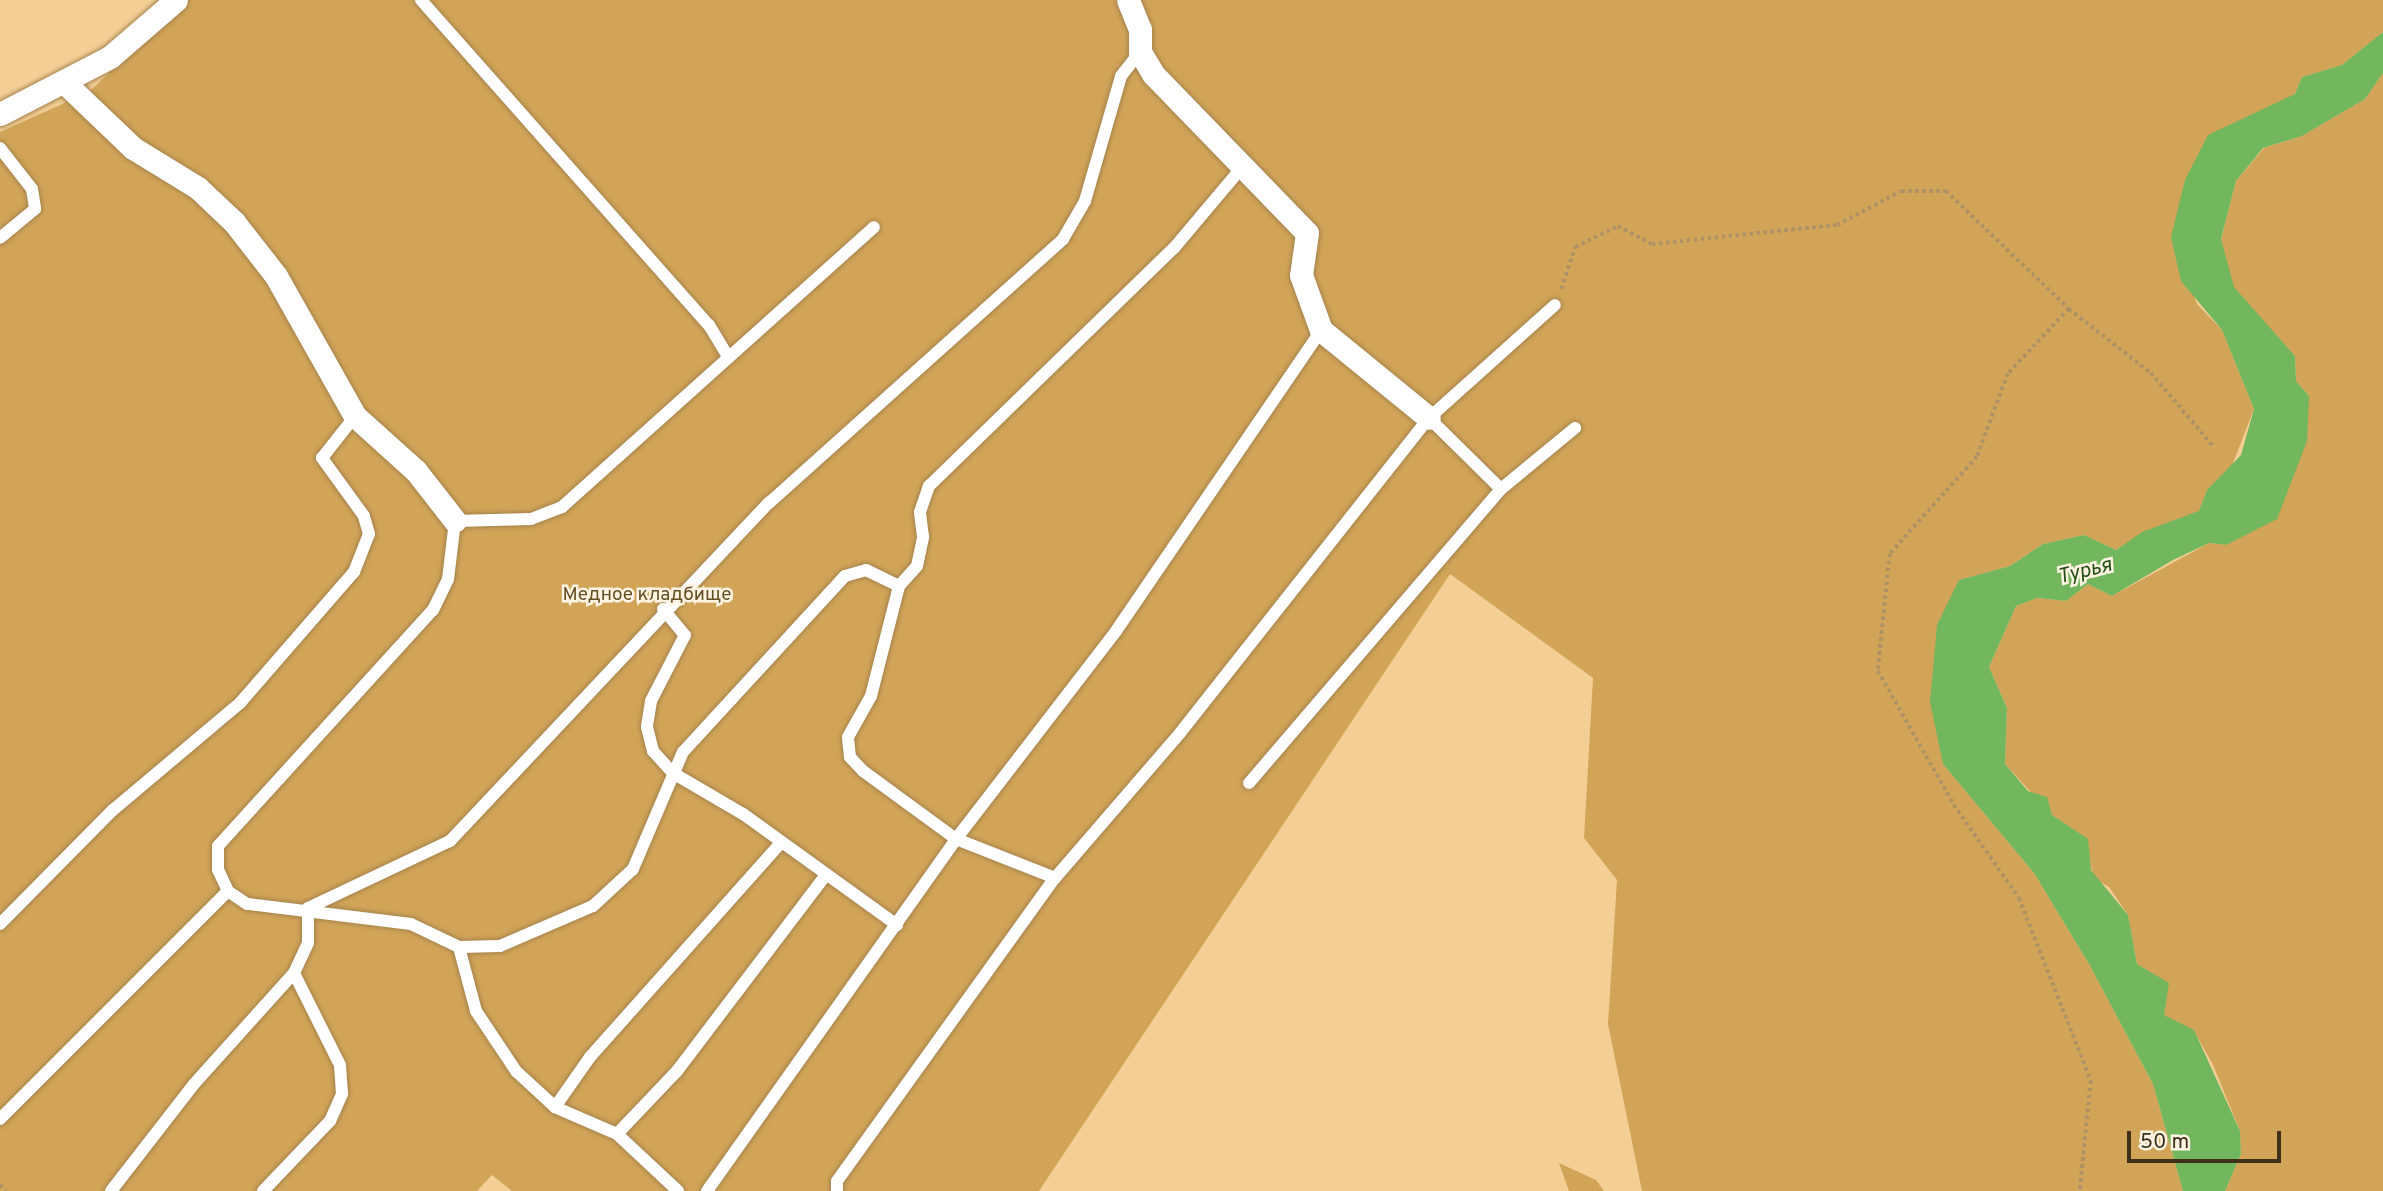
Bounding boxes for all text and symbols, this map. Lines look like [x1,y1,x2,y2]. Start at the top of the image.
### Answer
water label: Турья [2055,553,2115,591]
park label: Медное кладбище [562,585,732,607]
scale bar [2131,1118,2285,1162]
text: 50 m [2140,1129,2189,1156]

